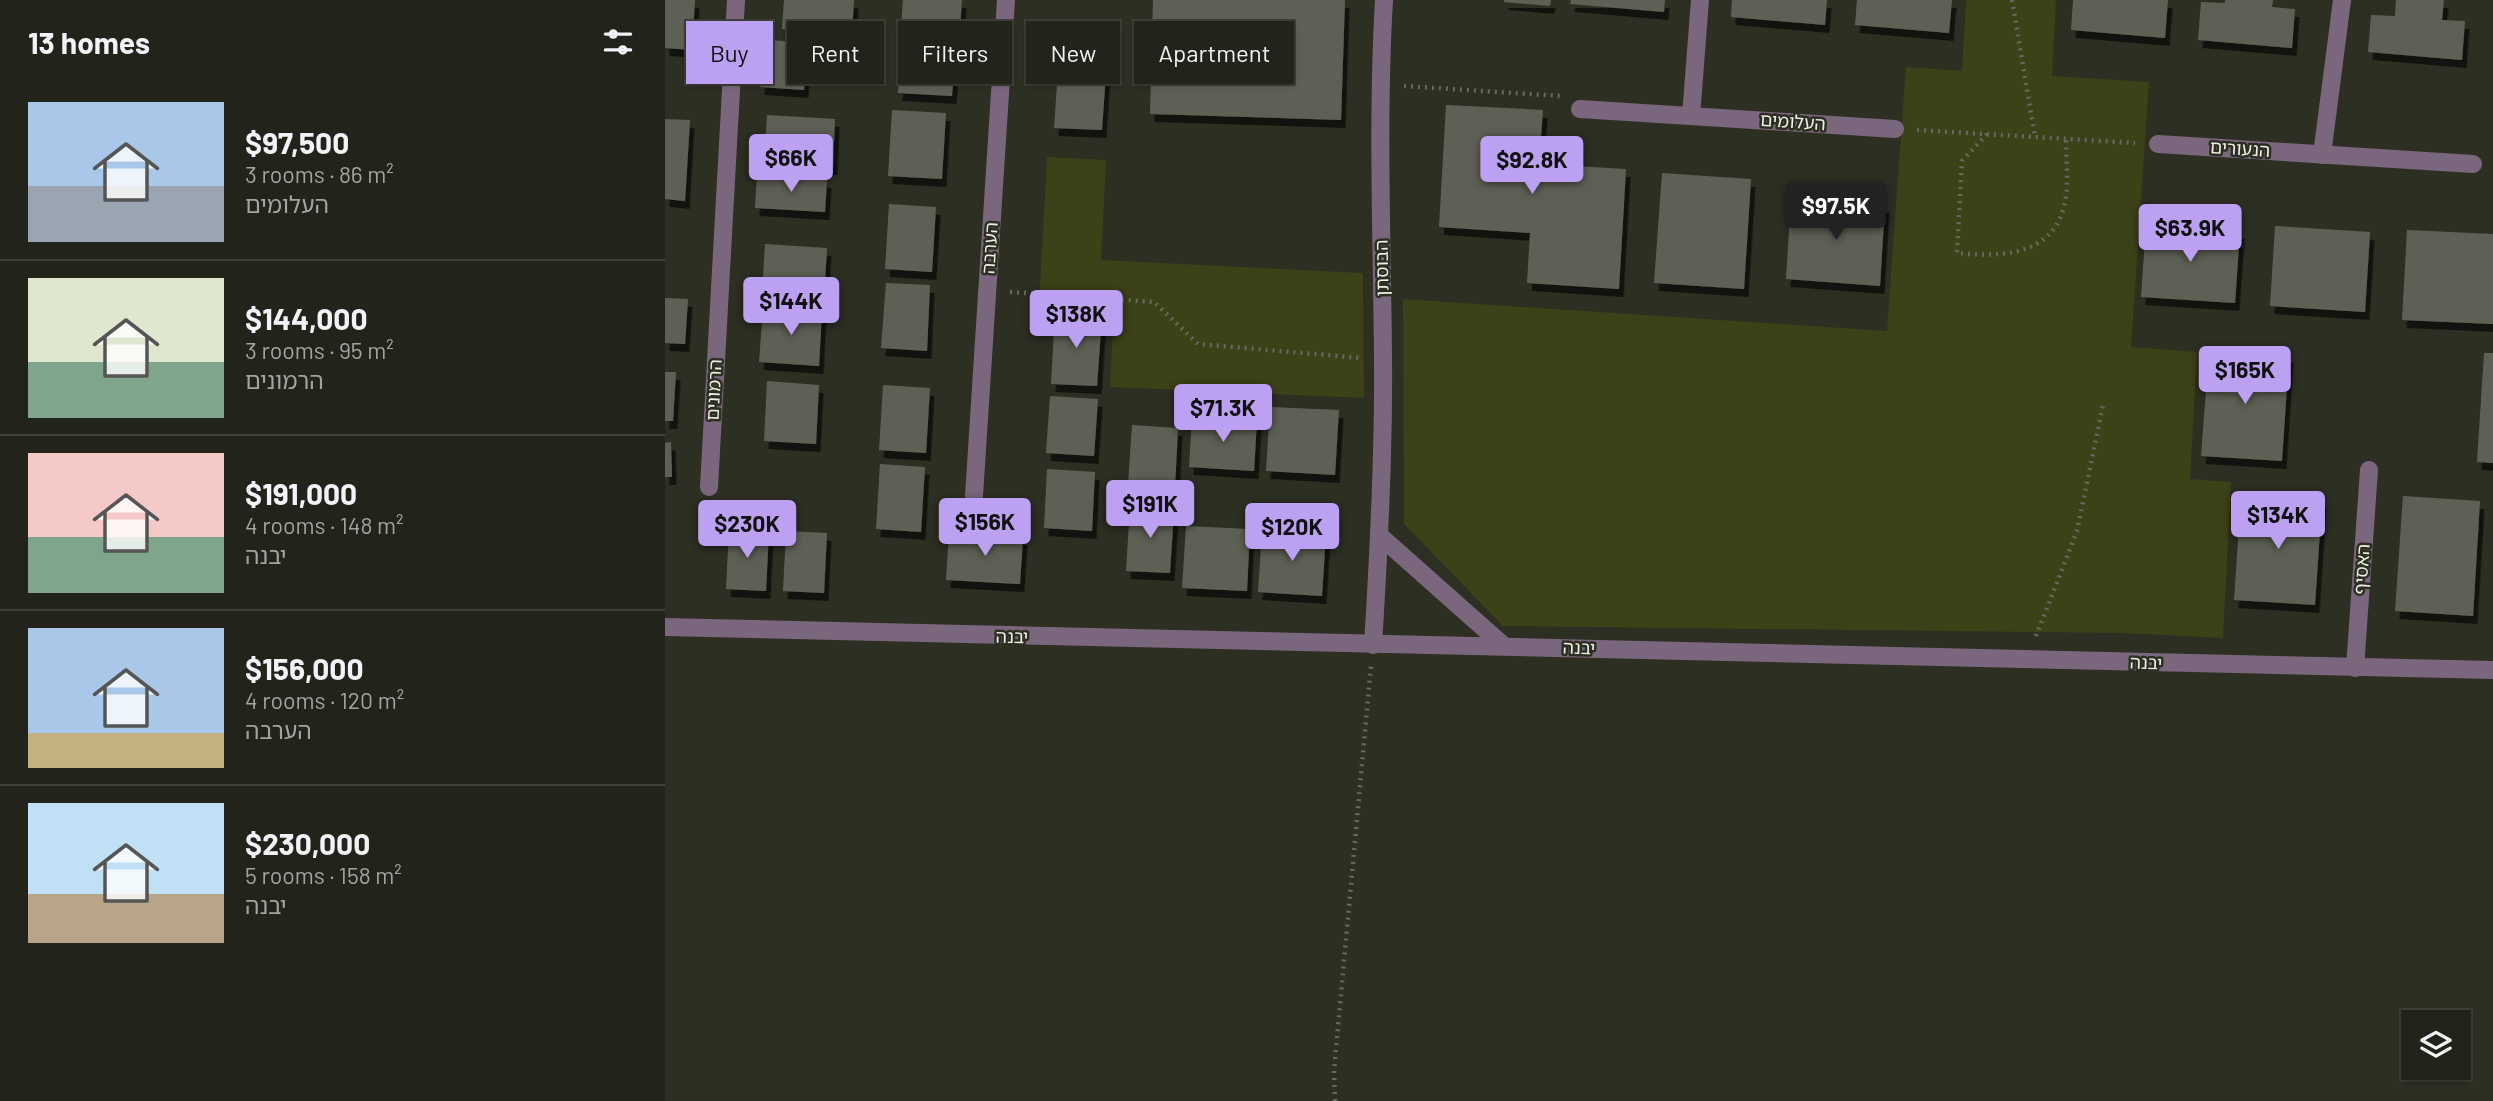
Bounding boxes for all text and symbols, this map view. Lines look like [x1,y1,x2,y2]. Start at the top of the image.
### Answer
chip: Buy [686,21,773,84]
chip: Rent [787,21,884,84]
chip: Filters [898,21,1012,84]
chip: New [1026,21,1120,84]
chip: Apartment [1134,21,1294,84]
icon: filters [599,23,637,61]
text: 13 homes [28,24,150,60]
street label: העלומים [1760,108,1827,134]
text: $97,500 [245,124,349,160]
icon: home [84,130,168,214]
pin: $66K [750,134,832,194]
street label: הנעורים [2209,135,2271,161]
pin: $92.8K [1475,136,1589,196]
text: $66K [765,143,817,171]
text: $92.8K [1496,145,1568,173]
text: 3 rooms · 86 m² [245,160,394,188]
pin: $97.5K [1779,182,1893,242]
text: העלומים [245,190,329,218]
text: $97.5K [1802,191,1870,219]
pin: $63.9K [2133,204,2247,264]
text: $63.9K [2155,213,2225,241]
street label: הערבה [976,221,1002,275]
street label: הבוסתן [1370,239,1392,297]
pin: $144K [742,278,840,337]
text: $144K [759,286,823,314]
pin: $138K [1027,290,1125,350]
text: $138K [1046,299,1106,327]
text: $144,000 [245,300,368,336]
icon: home [84,306,168,390]
text: 3 rooms · 95 m² [245,336,394,364]
pin: $165K [2196,346,2294,406]
text: $165K [2215,355,2275,383]
street label: הרמונים [700,359,726,421]
text: הרמונים [245,366,324,394]
pin: $71.3K [1166,384,1280,444]
text: $71.3K [1190,393,1256,421]
text: $191,000 [245,475,357,511]
pin: $191K [1101,480,1199,540]
icon: home [84,481,168,565]
text: $191K [1122,489,1178,517]
pin: $134K [2229,491,2327,551]
pin: $156K [936,498,1034,558]
pin: $230K [698,500,796,560]
text: $134K [2247,500,2309,528]
pin: $120K [1243,504,1341,563]
text: $156K [955,507,1015,535]
text: $230K [714,509,780,537]
text: 4 rooms · 148 m² [245,511,404,539]
text: $120K [1261,512,1323,540]
text: יבנה [245,541,287,569]
street label: האסיף [2348,543,2374,595]
street label: יבנה [996,625,1028,647]
street label: יבנה [1562,635,1596,659]
text: $156,000 [245,650,364,686]
street label: יבנה [2129,650,2163,674]
icon: home [84,656,168,740]
text: 4 rooms · 120 m² [245,686,404,714]
text: הערבה [245,716,312,744]
text: $230,000 [245,825,370,861]
icon: home [84,831,168,915]
text: 5 rooms · 158 m² [245,861,402,889]
text: יבנה [245,891,287,919]
map controls [2401,1010,2471,1080]
button: layers [2401,1010,2471,1080]

